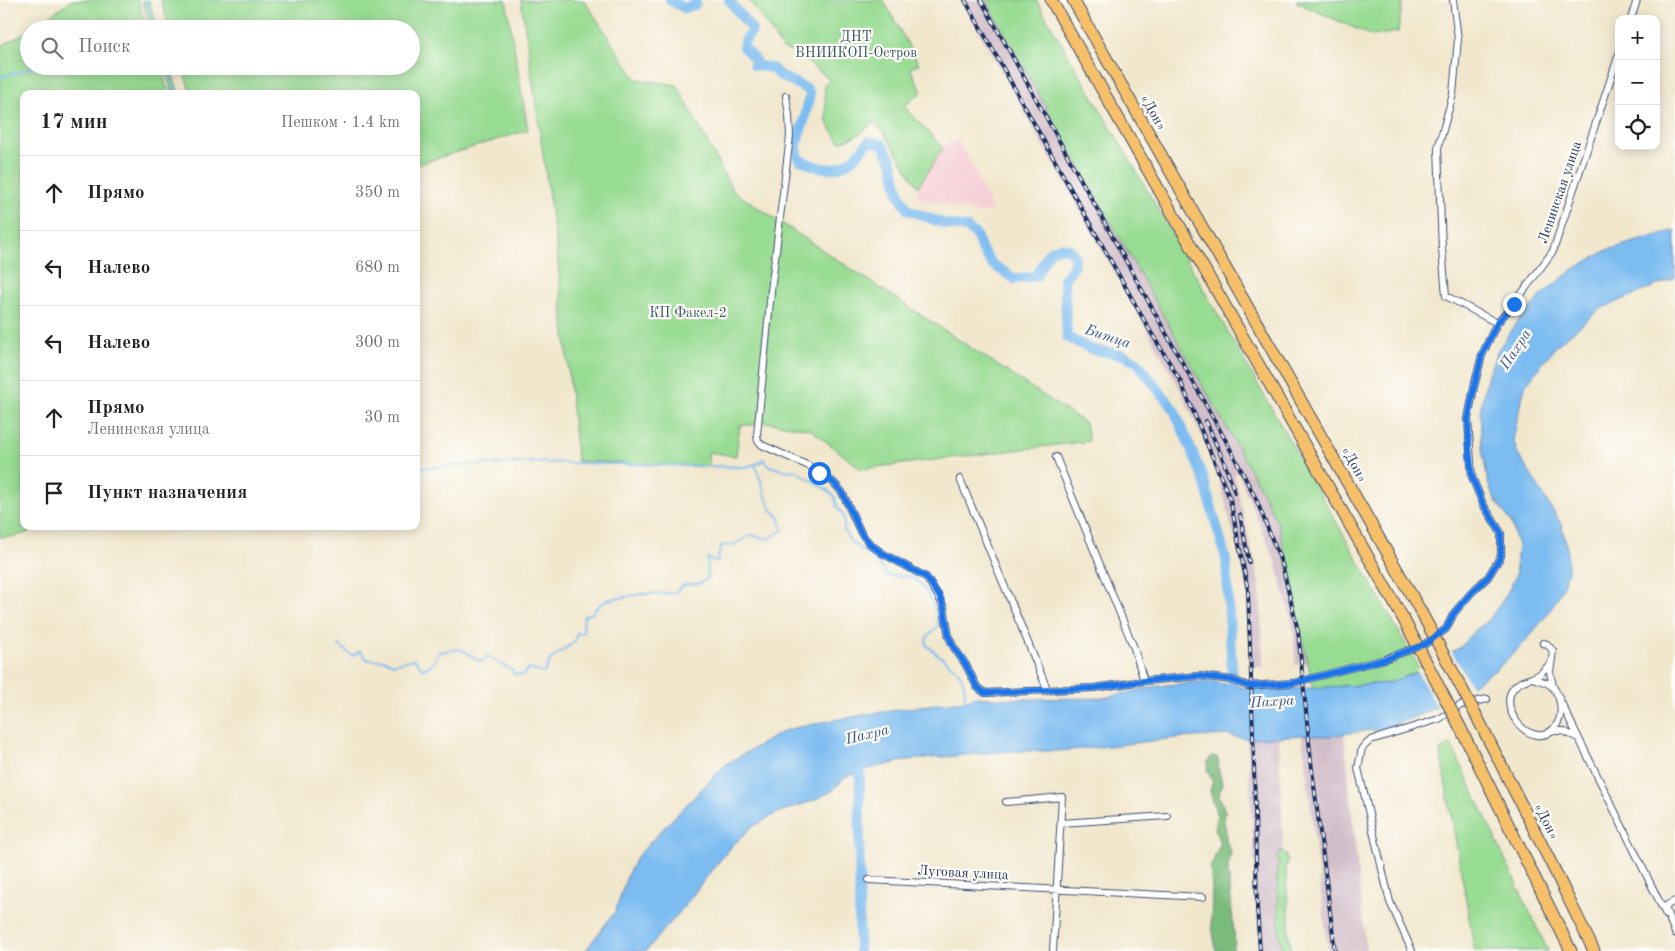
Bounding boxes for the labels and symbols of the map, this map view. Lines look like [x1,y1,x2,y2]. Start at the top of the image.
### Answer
park label: ДНТ ВНИИКОП-Остров [795,30,917,60]
street label: «Дон» [1137,92,1169,133]
street label: Ленинская улица [1536,139,1584,245]
route end [1503,293,1526,316]
park label: КП Факел-2 [649,306,727,320]
water label: Битца [1082,323,1132,352]
water label: Пахра [1497,327,1535,373]
street label: «Дон» [1339,444,1370,485]
route start [808,462,831,485]
water label: Пахра [1248,693,1295,712]
water label: Пахра [843,723,891,748]
street label: «Дон» [1531,801,1561,842]
street label: Луговая улица [917,864,1009,882]

